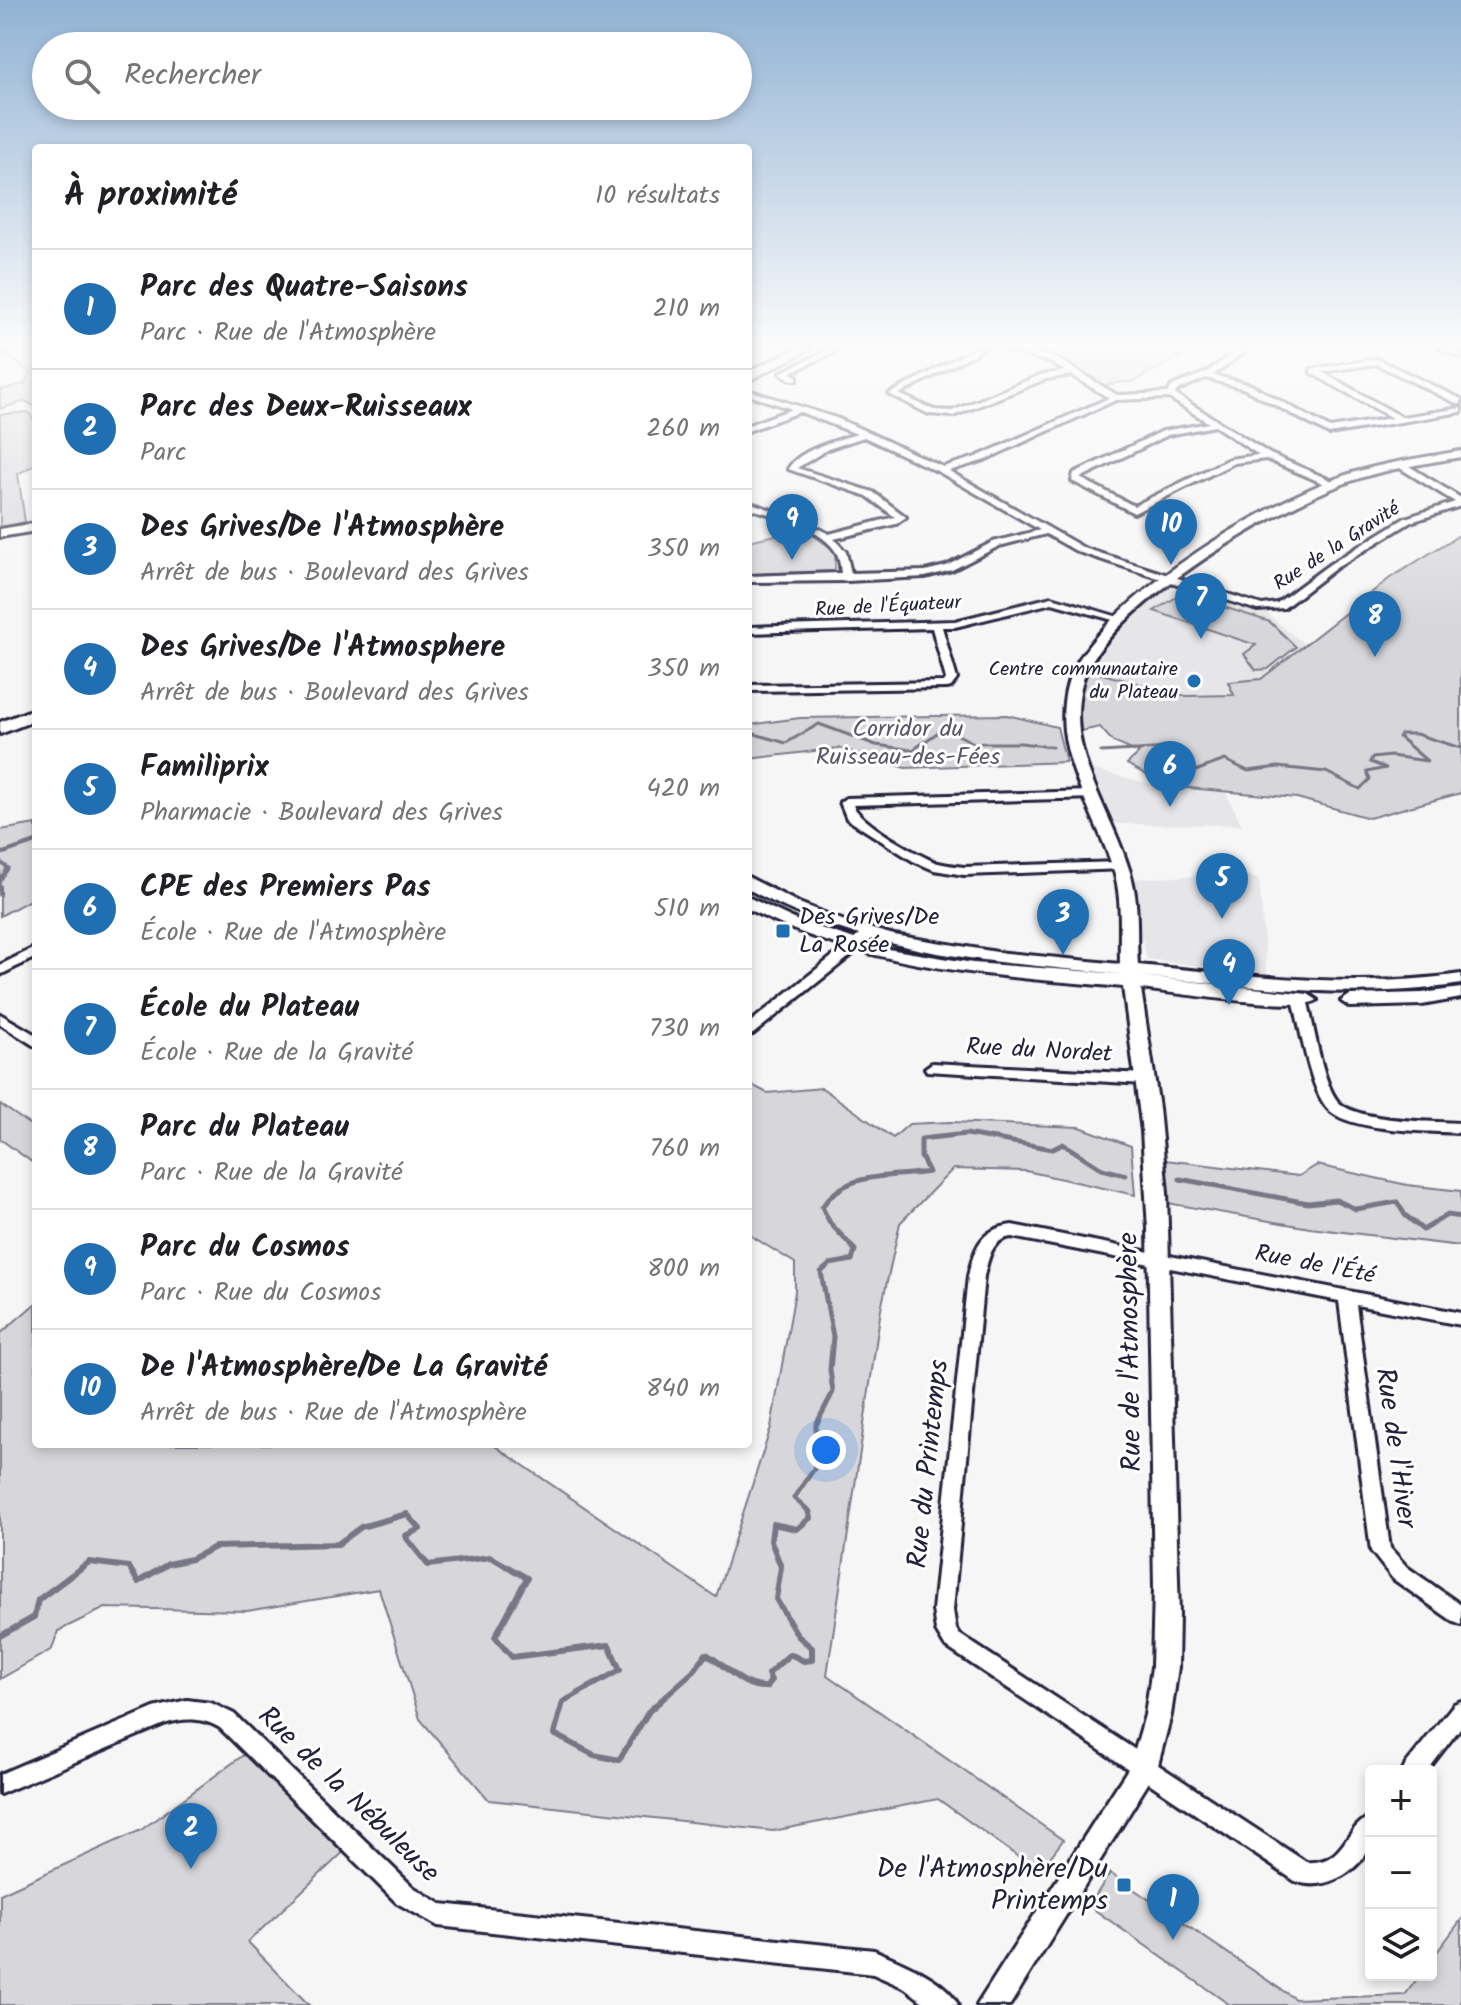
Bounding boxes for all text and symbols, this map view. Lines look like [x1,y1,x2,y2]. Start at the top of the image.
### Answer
search box [32,32,752,120]
text: Rechercher [124,52,261,100]
icon: search [60,54,104,98]
text: À proximité [64,169,237,223]
text: 10 résultats [595,175,720,217]
text: Parc des Quatre-Saisons [140,264,468,312]
text: 1 [86,288,94,330]
text: 210 m [653,288,720,330]
text: Parc · Rue de l'Atmosphère [140,312,436,354]
text: Parc des Deux-Ruisseaux [140,384,472,432]
text: 2 [82,408,98,450]
text: 260 m [646,408,720,450]
text: Parc [140,432,187,474]
street label: Rue de la Gravité [1267,493,1408,600]
pin: 9 [766,494,818,560]
pin: 10 [1145,499,1197,565]
text: Des Grives/De l'Atmosphère [140,504,504,552]
text: 3 [83,528,97,570]
text: 350 m [647,528,720,570]
text: Arrêt de bus · Boulevard des Grives [140,552,529,594]
pin: 7 [1175,573,1227,639]
street label: Rue de l'Équateur [814,587,963,627]
pin: 8 [1349,591,1401,657]
text: Des Grives/De l'Atmosphere [140,624,505,672]
text: 4 [83,648,97,690]
text: 350 m [647,648,720,690]
place label: Centre communautaire du Plateau [988,654,1178,709]
text: Arrêt de bus · Boulevard des Grives [140,672,529,714]
marker: Centre communautaire du Plateau [1185,672,1203,690]
park label: Corridor du Ruisseau-des-Fées [816,710,1000,777]
pin: 6 [1144,741,1196,807]
text: Familiprix [140,744,269,792]
text: 5 [83,768,97,810]
text: 420 m [646,768,720,810]
text: Pharmacie · Boulevard des Grives [140,792,503,834]
pin: 5 [1196,853,1248,919]
text: CPE des Premiers Pas [140,864,431,912]
text: 6 [83,888,97,930]
text: 510 m [654,888,720,930]
pin: 3 [1037,889,1089,955]
place label: Des Grives/De La Rosée [799,898,940,965]
text: École · Rue de l'Atmosphère [140,912,446,954]
marker: Des Grives/De La Rosée [774,922,792,940]
pin: 4 [1203,939,1255,1005]
text: École du Plateau [140,984,359,1032]
text: 7 [84,1008,96,1050]
text: 730 m [649,1008,720,1050]
street label: Rue du Nordet [965,1028,1114,1074]
text: École · Rue de la Gravité [140,1032,413,1074]
text: Parc du Plateau [140,1104,349,1152]
text: 8 [82,1128,98,1170]
text: 760 m [649,1128,720,1170]
text: Parc · Rue de la Gravité [140,1152,403,1194]
text: Parc du Cosmos [140,1224,350,1272]
street label: Rue de l'Atmosphère [1106,1231,1156,1472]
street label: Rue de l'Été [1252,1234,1380,1296]
text: 9 [83,1248,97,1290]
text: 800 m [647,1248,720,1290]
text: Parc · Rue du Cosmos [140,1272,381,1314]
text: De l'Atmosphère/De La Gravité [140,1344,547,1392]
street label: Rue du Printemps [896,1357,962,1570]
street label: Rue de l'Hiver [1361,1365,1429,1533]
text: 10 [79,1368,101,1410]
text: 840 m [646,1368,720,1410]
text: Arrêt de bus · Rue de l'Atmosphère [140,1392,527,1434]
your location [806,1430,846,1470]
street label: Rue de la Nébuleuse [246,1696,450,1895]
map controls [1365,1765,1437,1981]
button: + [1365,1765,1437,1837]
pin: 2 [165,1803,217,1869]
button: − [1365,1837,1437,1909]
place label: De l'Atmosphère/Du Printemps [876,1847,1108,1924]
pin: 1 [1147,1874,1199,1940]
marker: De l'Atmosphère/Du Printemps [1115,1876,1133,1894]
button: layers [1365,1909,1437,1981]

